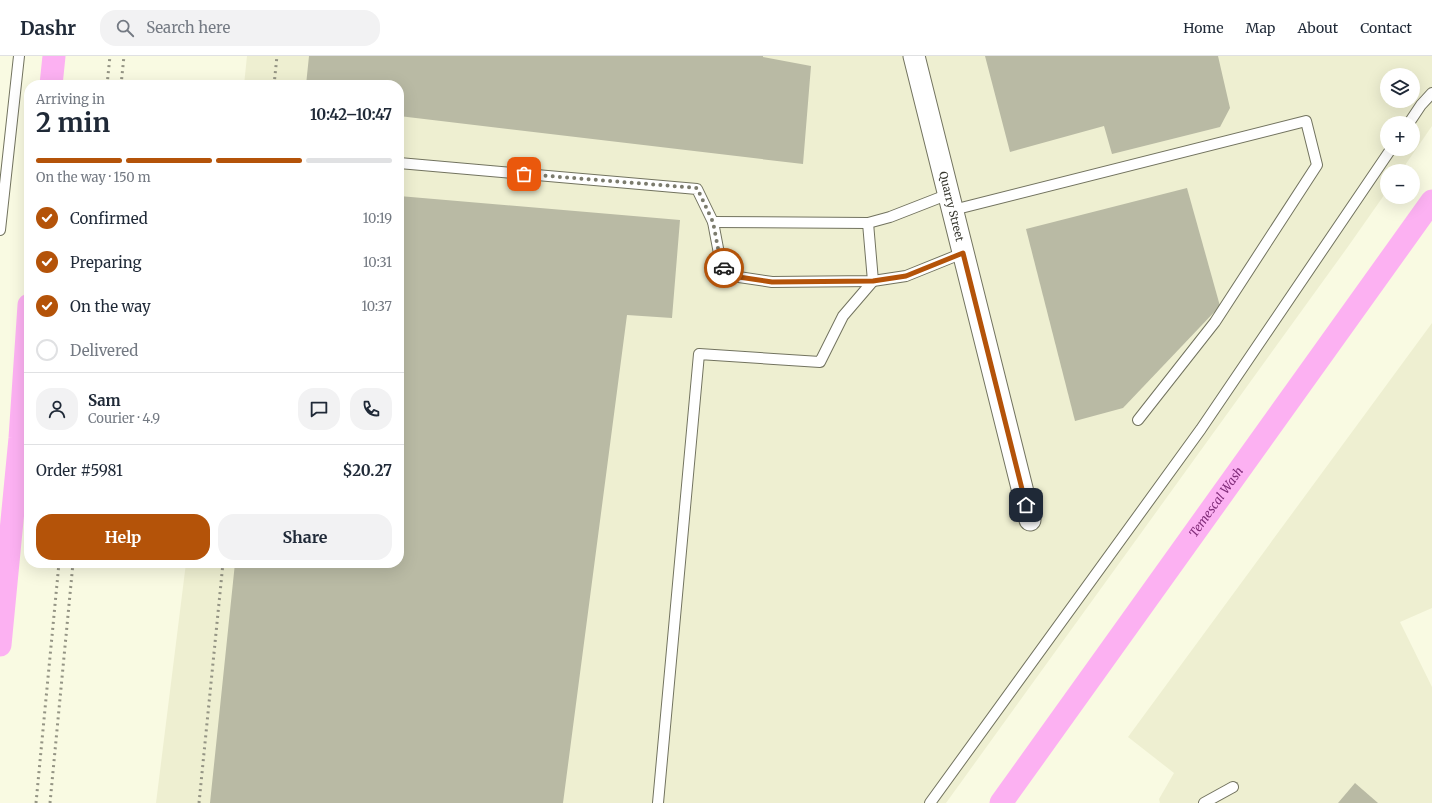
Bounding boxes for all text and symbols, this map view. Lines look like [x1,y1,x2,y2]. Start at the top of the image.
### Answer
search box [100,10,380,46]
text: Dashr [20,16,76,40]
icon: search [114,17,136,39]
text: Search here [146,18,230,37]
text: Home [1183,19,1224,37]
text: Map [1246,19,1275,37]
text: About [1297,19,1338,37]
text: Contact [1360,19,1412,37]
map controls [1380,68,1420,204]
button: layers [1380,68,1420,108]
text: Arriving in [36,91,105,108]
text: 10:42–10:47 [310,105,392,124]
text: 2 min [36,106,110,139]
button: + [1380,116,1420,156]
pin [507,157,541,191]
icon: bag [513,163,535,185]
button: − [1380,164,1420,204]
text: On the way · 150 m [36,169,151,186]
street label: Quarry Street [936,170,967,243]
icon: check [36,207,58,229]
text: Confirmed [70,209,148,228]
text: 10:19 [363,210,392,227]
courier [704,248,744,288]
icon: check [36,251,58,273]
text: Preparing [70,253,142,272]
text: 10:31 [363,254,392,271]
icon: car [713,257,735,279]
icon: check [36,295,58,317]
text: On the way [70,297,151,316]
text: 10:37 [361,298,392,315]
text: Delivered [70,341,138,360]
button: person [36,388,78,430]
button: chat [298,388,340,430]
button: phone [350,388,392,430]
text: Sam [88,391,121,410]
text: Courier · 4.9 [88,410,160,427]
text: Order #5981 [36,461,123,480]
text: $20.27 [343,461,392,480]
water label: Temescal Wash [1186,464,1246,540]
pin [1009,488,1043,522]
icon: home [1015,494,1037,516]
button: Help [36,514,210,560]
button: Share [218,514,392,560]

